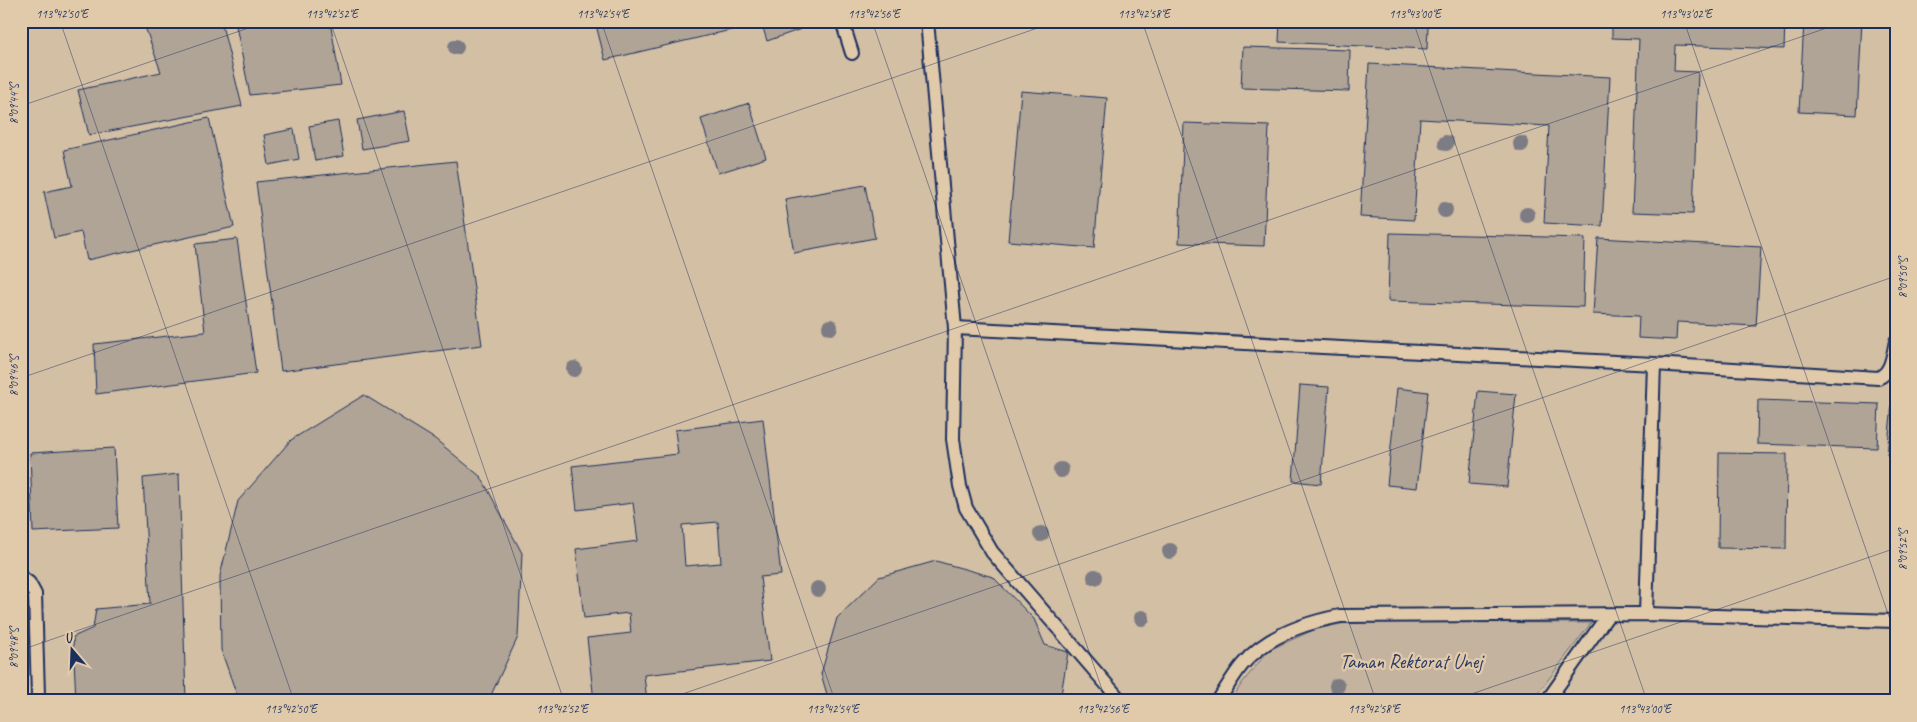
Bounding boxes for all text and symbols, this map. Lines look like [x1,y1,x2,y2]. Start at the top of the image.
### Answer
text: 113°42'50"E [36,6,90,22]
text: 113°42'52"E [306,6,360,22]
text: 113°42'54"E [577,6,631,22]
text: 113°42'56"E [848,6,902,22]
text: 113°42'58"E [1118,6,1172,22]
text: 113°43'00"E [1389,6,1443,22]
text: 113°43'02"E [1660,6,1714,22]
text: 8°09'44"S [6,82,22,124]
text: 8°09'50"S [1895,256,1911,298]
text: 8°09'46"S [6,354,22,396]
text: 8°09'52"S [1895,528,1911,570]
north arrow [48,624,98,674]
text: 8°09'48"S [6,626,22,668]
text: U [62,628,77,647]
park label: Taman Rektorat Unej [1340,649,1485,674]
text: 113°42'50"E [265,701,319,717]
text: 113°42'52"E [536,701,590,717]
text: 113°42'54"E [807,701,861,717]
text: 113°42'56"E [1077,701,1131,717]
text: 113°42'58"E [1348,701,1402,717]
text: 113°43'00"E [1619,701,1673,717]

